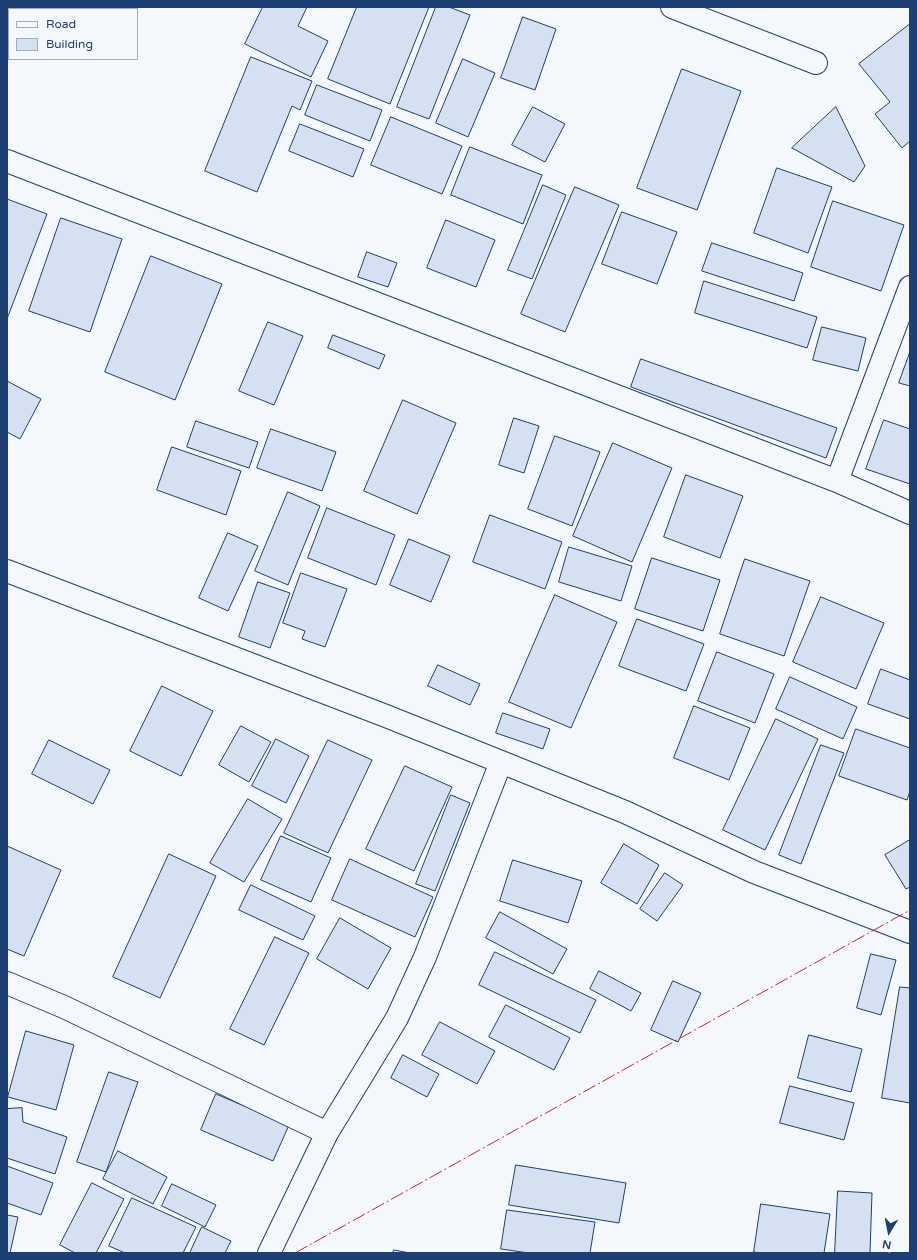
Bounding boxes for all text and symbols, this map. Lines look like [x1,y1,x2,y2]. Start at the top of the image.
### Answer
legend [8,8,138,60]
text: Road [46,17,76,31]
text: Building [46,37,93,51]
north arrow [869,1212,909,1252]
text: N [881,1237,892,1251]

